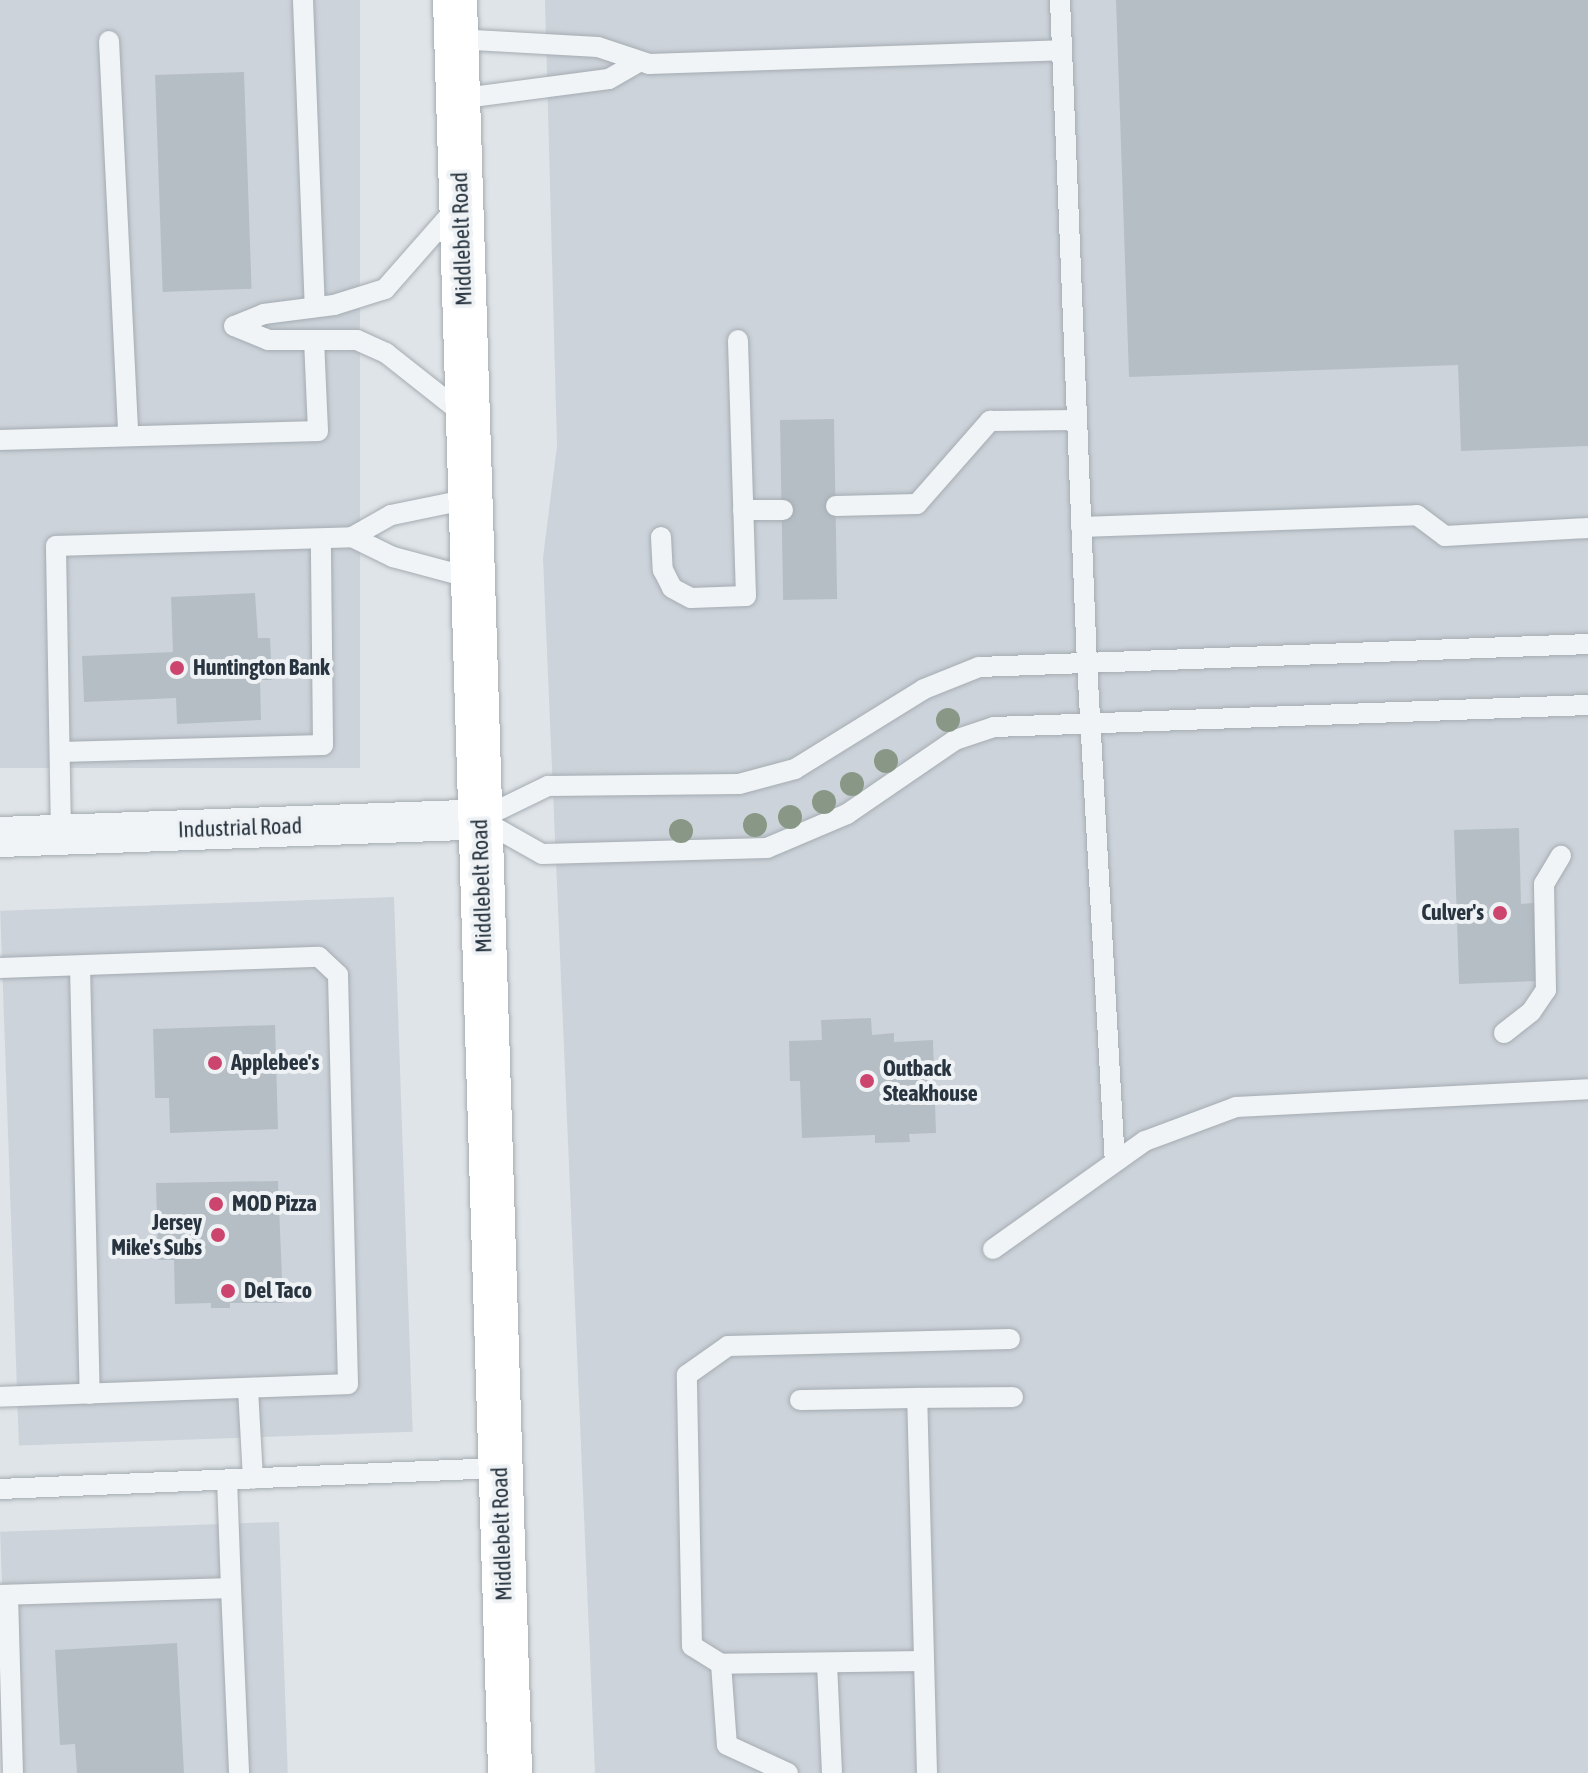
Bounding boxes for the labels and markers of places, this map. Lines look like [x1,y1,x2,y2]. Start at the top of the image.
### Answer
place label: Huntington Bank [193,655,330,681]
marker: Huntington Bank [168,659,186,677]
place label: Culver's [1421,900,1484,926]
marker: Culver's [1491,904,1509,922]
place label: Applebee's [231,1050,319,1076]
marker: Applebee's [206,1054,224,1072]
place label: Outback Steakhouse [883,1055,978,1106]
marker: Outback Steakhouse [858,1072,876,1090]
place label: MOD Pizza [232,1191,317,1217]
marker: MOD Pizza [207,1195,225,1213]
place label: Jersey Mike's Subs [111,1209,202,1260]
marker: Jersey Mike's Subs [209,1226,227,1244]
place label: Del Taco [244,1278,312,1304]
marker: Del Taco [219,1282,237,1300]

